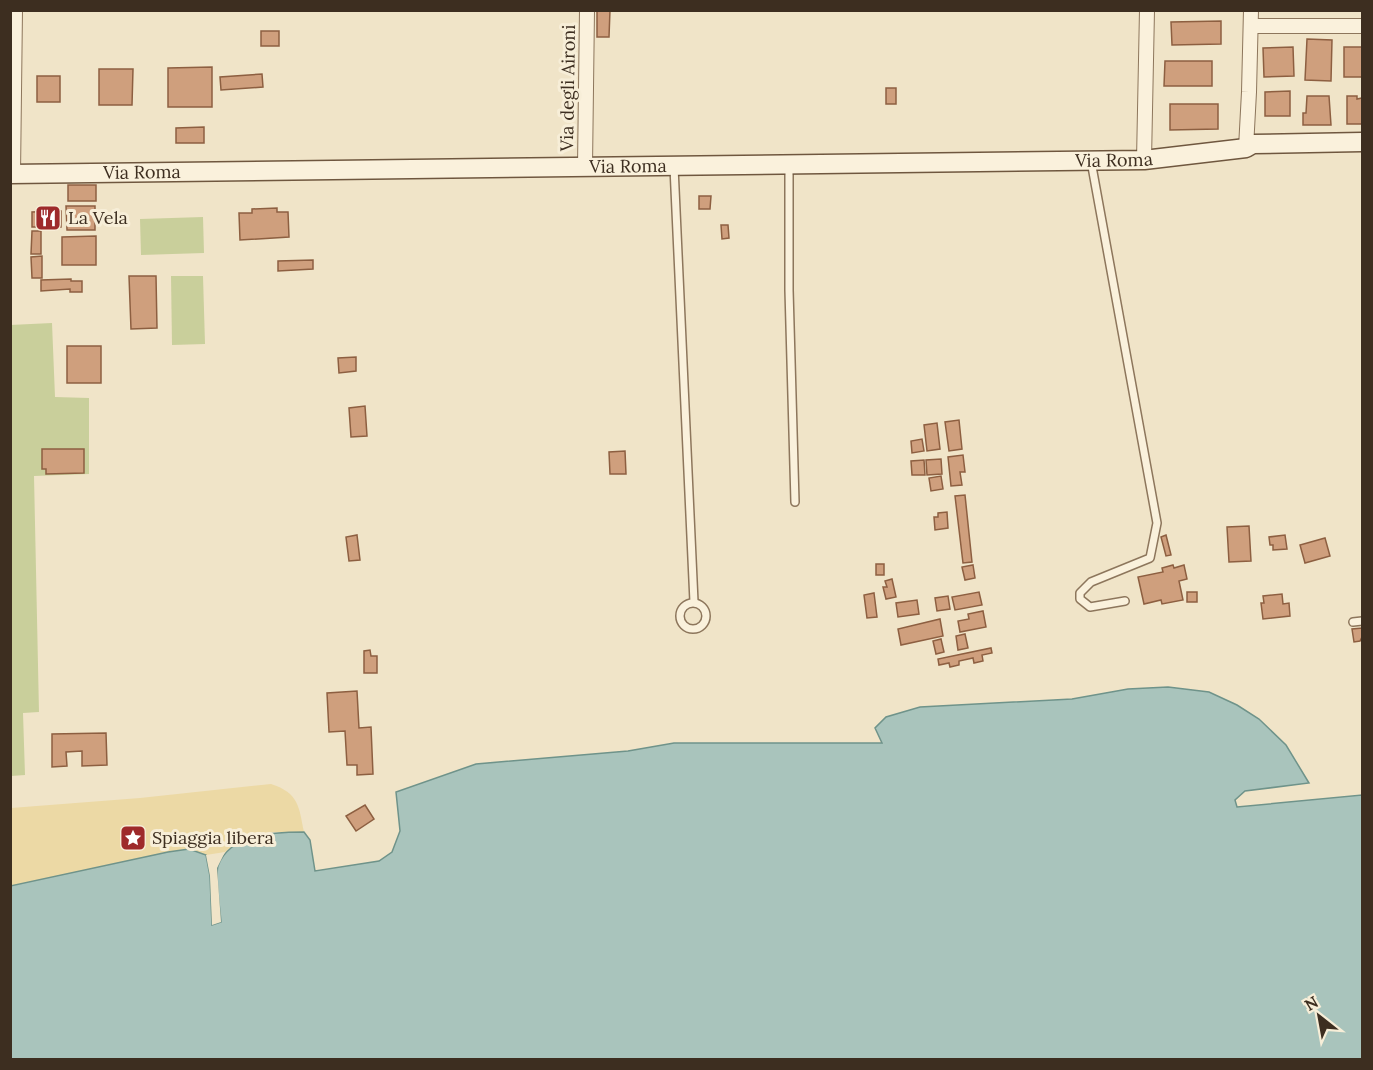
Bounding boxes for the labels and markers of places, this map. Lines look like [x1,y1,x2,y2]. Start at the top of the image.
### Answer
restaurant icon: La Vela [33,203,63,233]
place label: La Vela [68,206,128,229]
place icon: Spiaggia libera [118,823,148,853]
place label: Spiaggia libera [152,826,274,849]

